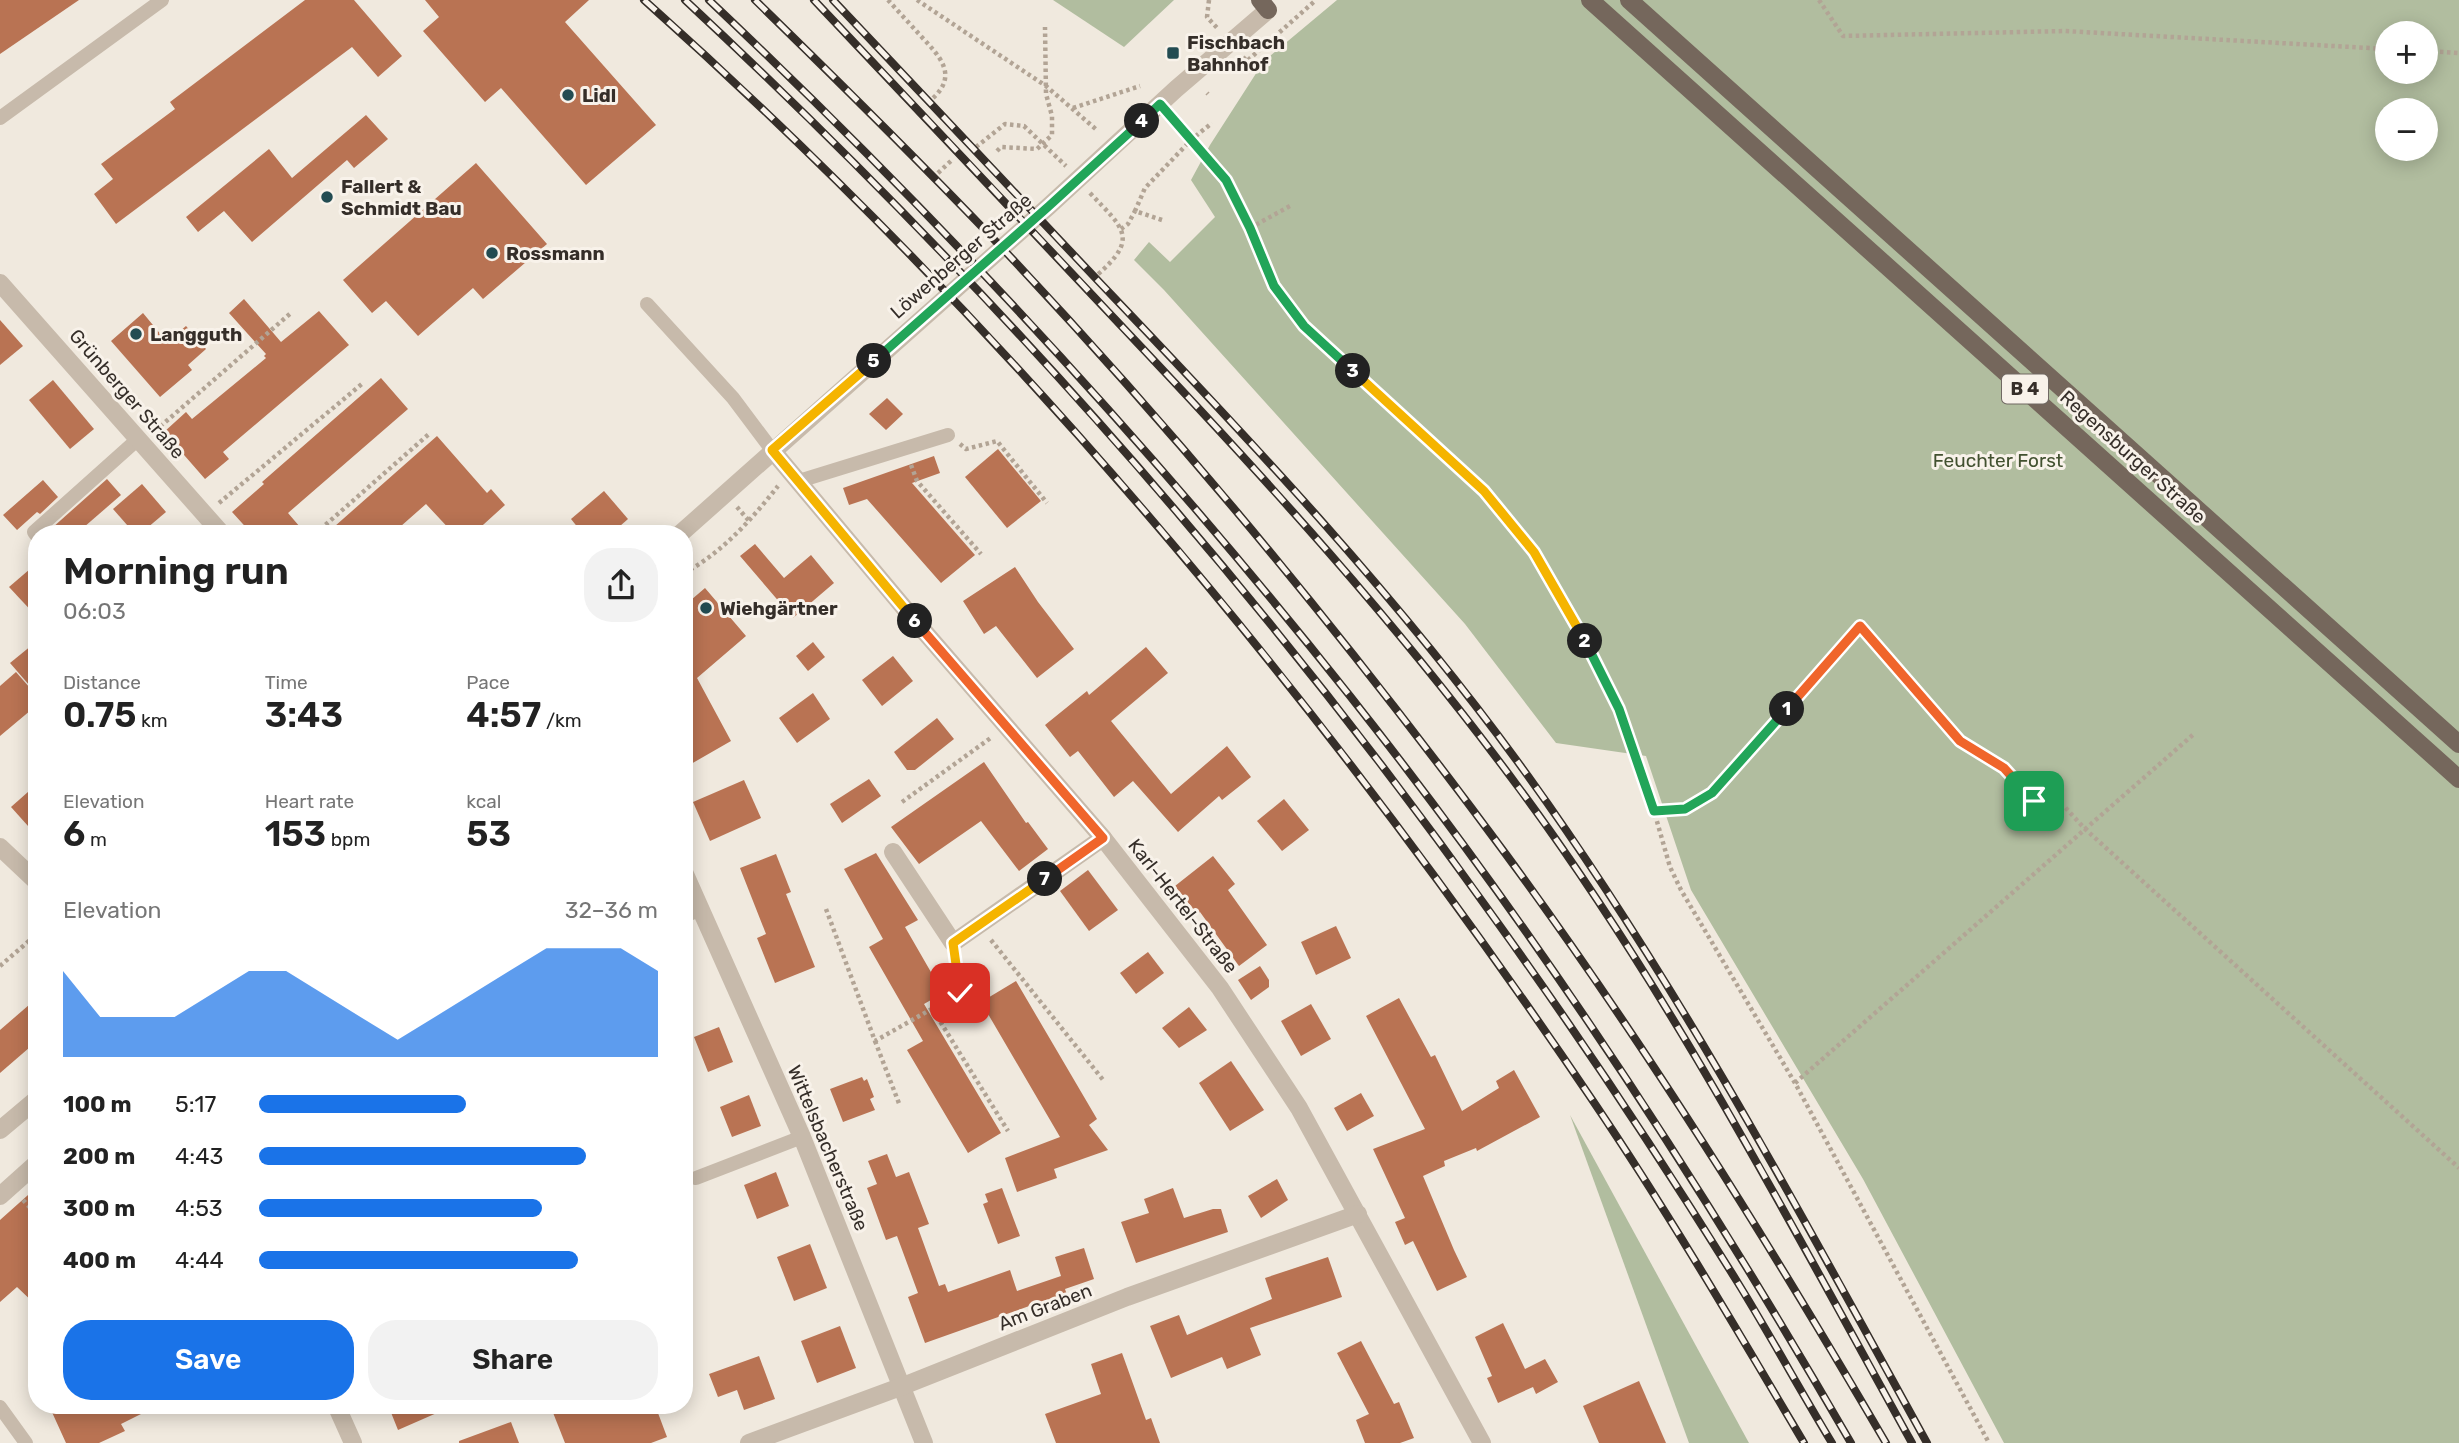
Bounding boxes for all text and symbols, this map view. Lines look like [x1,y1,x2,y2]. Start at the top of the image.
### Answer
map controls [2375,21,2438,161]
button: + [2375,21,2438,84]
place label: Fischbach Bahnhof [1187,31,1285,76]
marker: Fischbach Bahnhof [1165,45,1181,61]
place label: Lidl [582,84,616,107]
marker: Lidl [560,87,576,103]
button: − [2375,98,2438,161]
pin: 4 [1124,104,1160,138]
text: 4 [1135,109,1148,132]
place label: Fallert & Schmidt Bau [341,175,462,220]
marker: Fallert & Schmidt Bau [319,189,335,205]
street label: Löwenberger Straße [886,189,1036,323]
place label: Rossmann [506,242,605,265]
marker: Rossmann [484,245,500,261]
place label: Langguth [150,323,242,346]
street label: Grünberger Straße [64,325,190,463]
marker: Langguth [128,326,144,342]
pin: 5 [856,344,892,378]
text: 5 [867,349,880,372]
pin: 3 [1336,354,1370,388]
text: 3 [1346,359,1359,382]
road number: B 4 [2002,374,2048,404]
street label: Regensburger Straße [2055,386,2211,528]
park label: Feuchter Forst [1933,449,2064,472]
text: Morning run [63,548,289,594]
button: share [584,548,658,622]
text: 06:03 [63,597,126,625]
place label: Wiehgärtner [720,597,838,620]
marker: Wiehgärtner [698,600,714,616]
pin: 6 [898,604,932,638]
text: 6 [908,609,921,632]
pin: 2 [1568,624,1602,658]
text: 2 [1578,629,1591,652]
text: Distance [63,671,141,694]
text: Time [265,671,308,694]
text: Pace [466,671,510,694]
pin: 1 [1770,692,1804,726]
text: 0.75 [63,694,136,736]
text: 3:43 [265,694,343,736]
text: 4:57 [466,694,541,736]
text: 1 [1782,697,1791,720]
text: km [136,709,168,732]
text: /km [541,709,582,732]
pin [2004,771,2064,831]
icon: arrive [2015,782,2053,820]
text: Elevation [63,790,144,813]
text: Heart rate [265,790,354,813]
text: kcal [466,790,501,813]
text: 6 [63,813,85,855]
text: 153 [265,813,326,855]
text: 53 [466,813,511,855]
text: m [85,828,107,851]
text: bpm [326,828,370,851]
street label: Karl-Hertel-Straße [1123,834,1243,978]
pin: 7 [1028,862,1062,896]
text: 7 [1039,867,1050,890]
text: Elevation [63,896,162,924]
text: 32–36 m [565,896,658,924]
pin [930,963,990,1023]
icon: check [941,974,979,1012]
street label: Wittelsbacherstraße [783,1062,873,1234]
text: 100 m [63,1090,132,1118]
text: 5:17 [175,1090,216,1118]
text: 200 m [63,1142,135,1170]
text: 4:43 [175,1142,223,1170]
text: 300 m [63,1194,135,1222]
text: 4:53 [175,1194,223,1222]
text: 400 m [63,1246,136,1274]
text: 4:44 [175,1246,224,1274]
street label: Am Graben [995,1279,1095,1335]
button: Save [63,1320,354,1400]
button: Share [368,1320,658,1400]

